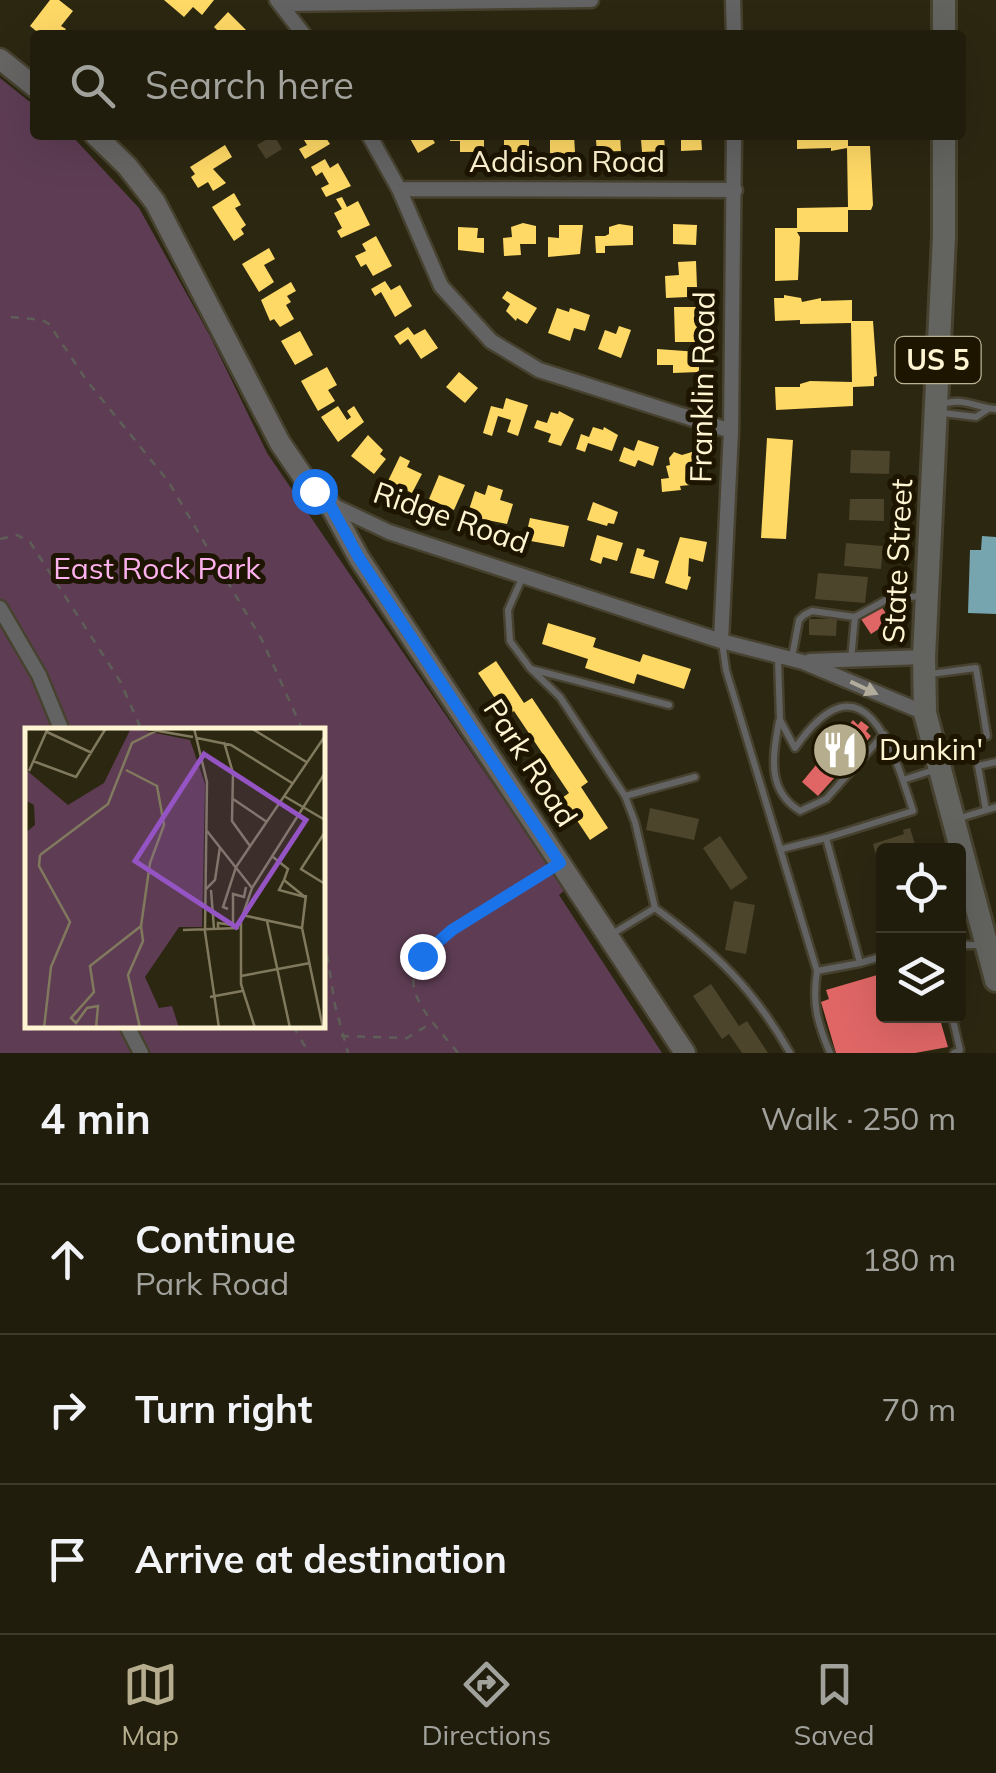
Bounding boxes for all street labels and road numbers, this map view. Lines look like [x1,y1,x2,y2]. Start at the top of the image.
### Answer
street label: Addison Road [469,142,665,180]
street label: Franklin Road [681,291,723,483]
road number: US 5 [896,337,980,383]
street label: Ridge Road [369,473,534,561]
street label: State Street [874,478,920,644]
street label: Park Road [476,692,586,833]

